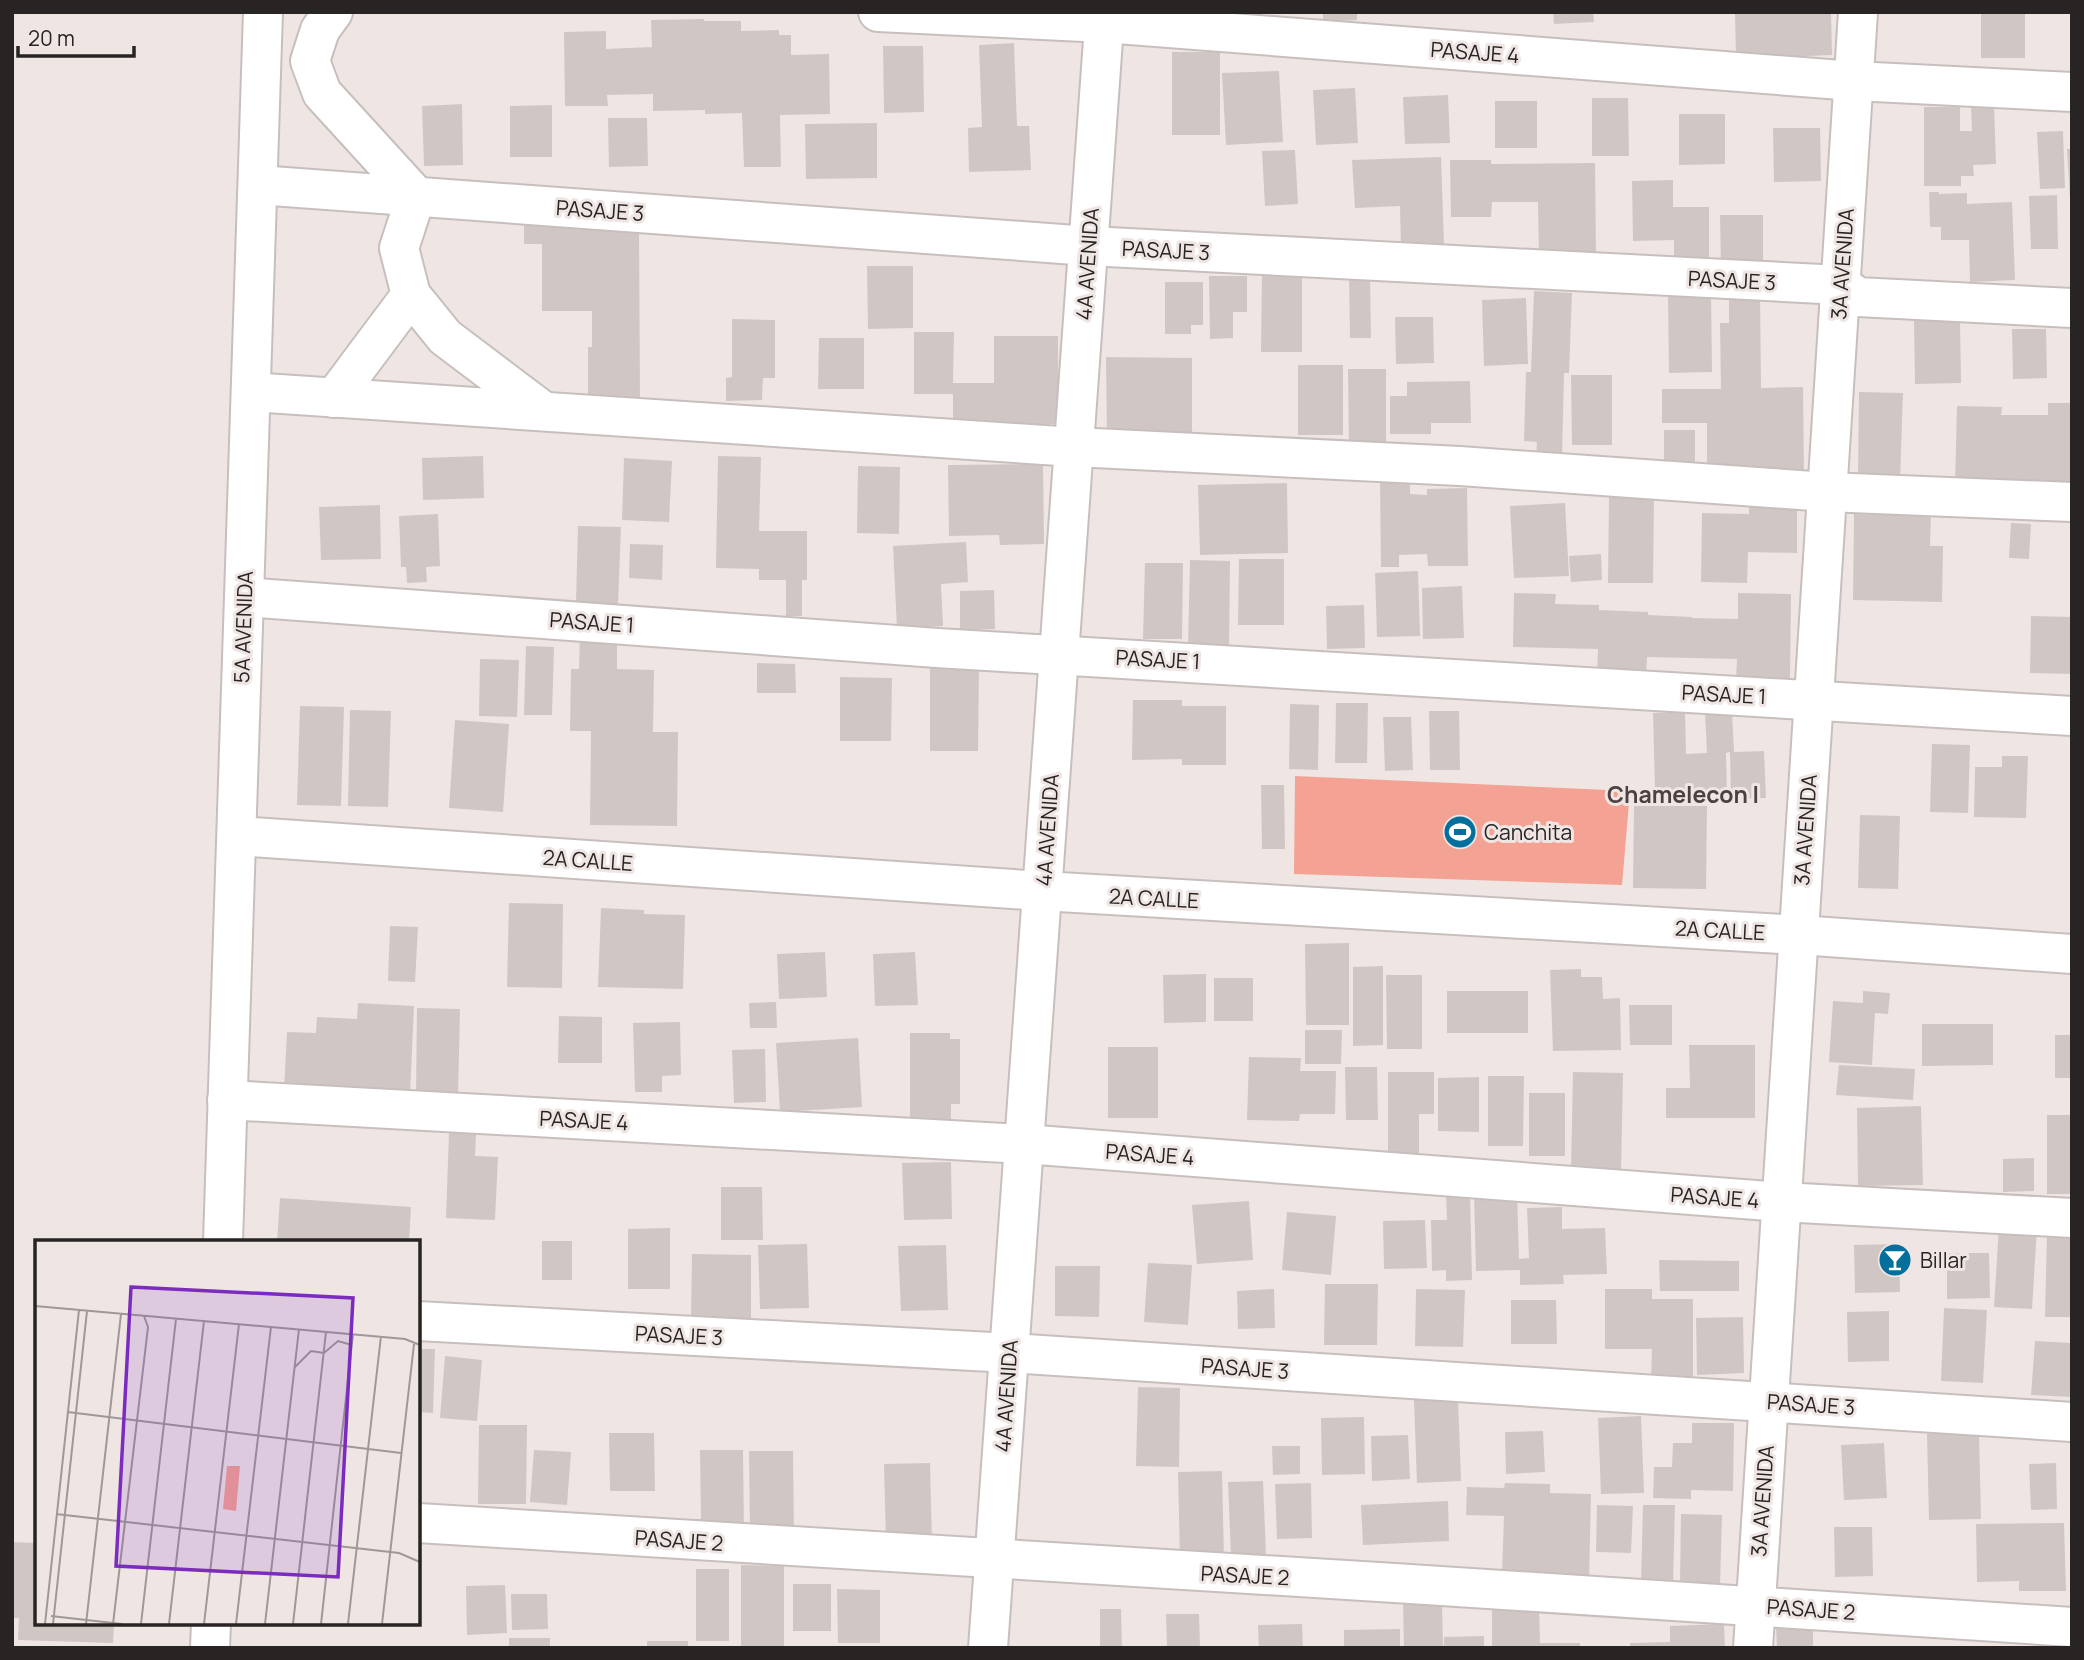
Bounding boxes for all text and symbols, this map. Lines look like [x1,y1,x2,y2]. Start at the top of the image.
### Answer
scale bar [18,14,133,58]
text: 20 m [28,24,75,52]
street label: PASAJE 4 [1430,35,1520,69]
street label: PASAJE 3 [555,193,645,227]
street label: 4A AVENIDA [1069,207,1105,321]
street label: 3A AVENIDA [1824,207,1860,321]
street label: PASAJE 3 [1121,234,1211,266]
street label: PASAJE 3 [1687,264,1777,296]
street label: 5A AVENIDA [227,570,259,684]
street label: PASAJE 1 [549,605,635,639]
street label: PASAJE 1 [1115,643,1201,675]
street label: PASAJE 1 [1681,678,1767,710]
street label: 4A AVENIDA [1029,773,1065,887]
street label: 3A AVENIDA [1787,773,1823,887]
district label: Chamelecon I [1607,778,1759,810]
sports icon: Canchita [1441,813,1479,851]
place label: Canchita [1484,818,1572,846]
street label: 2A CALLE [542,843,634,877]
street label: 2A CALLE [1108,882,1200,914]
street label: 2A CALLE [1674,914,1766,946]
street label: PASAJE 4 [539,1104,629,1136]
street label: PASAJE 4 [1105,1137,1195,1171]
street label: PASAJE 4 [1670,1180,1760,1214]
inset map [35,1240,420,1625]
bar icon: Billar [1876,1241,1914,1279]
place label: Billar [1920,1246,1967,1274]
street label: PASAJE 3 [634,1319,724,1351]
street label: 4A AVENIDA [988,1339,1024,1453]
street label: PASAJE 3 [1200,1351,1290,1385]
street label: PASAJE 3 [1766,1387,1856,1421]
street label: 3A AVENIDA [1744,1444,1780,1558]
street label: PASAJE 2 [634,1523,724,1557]
street label: PASAJE 2 [1200,1559,1290,1591]
street label: PASAJE 2 [1766,1592,1856,1626]

